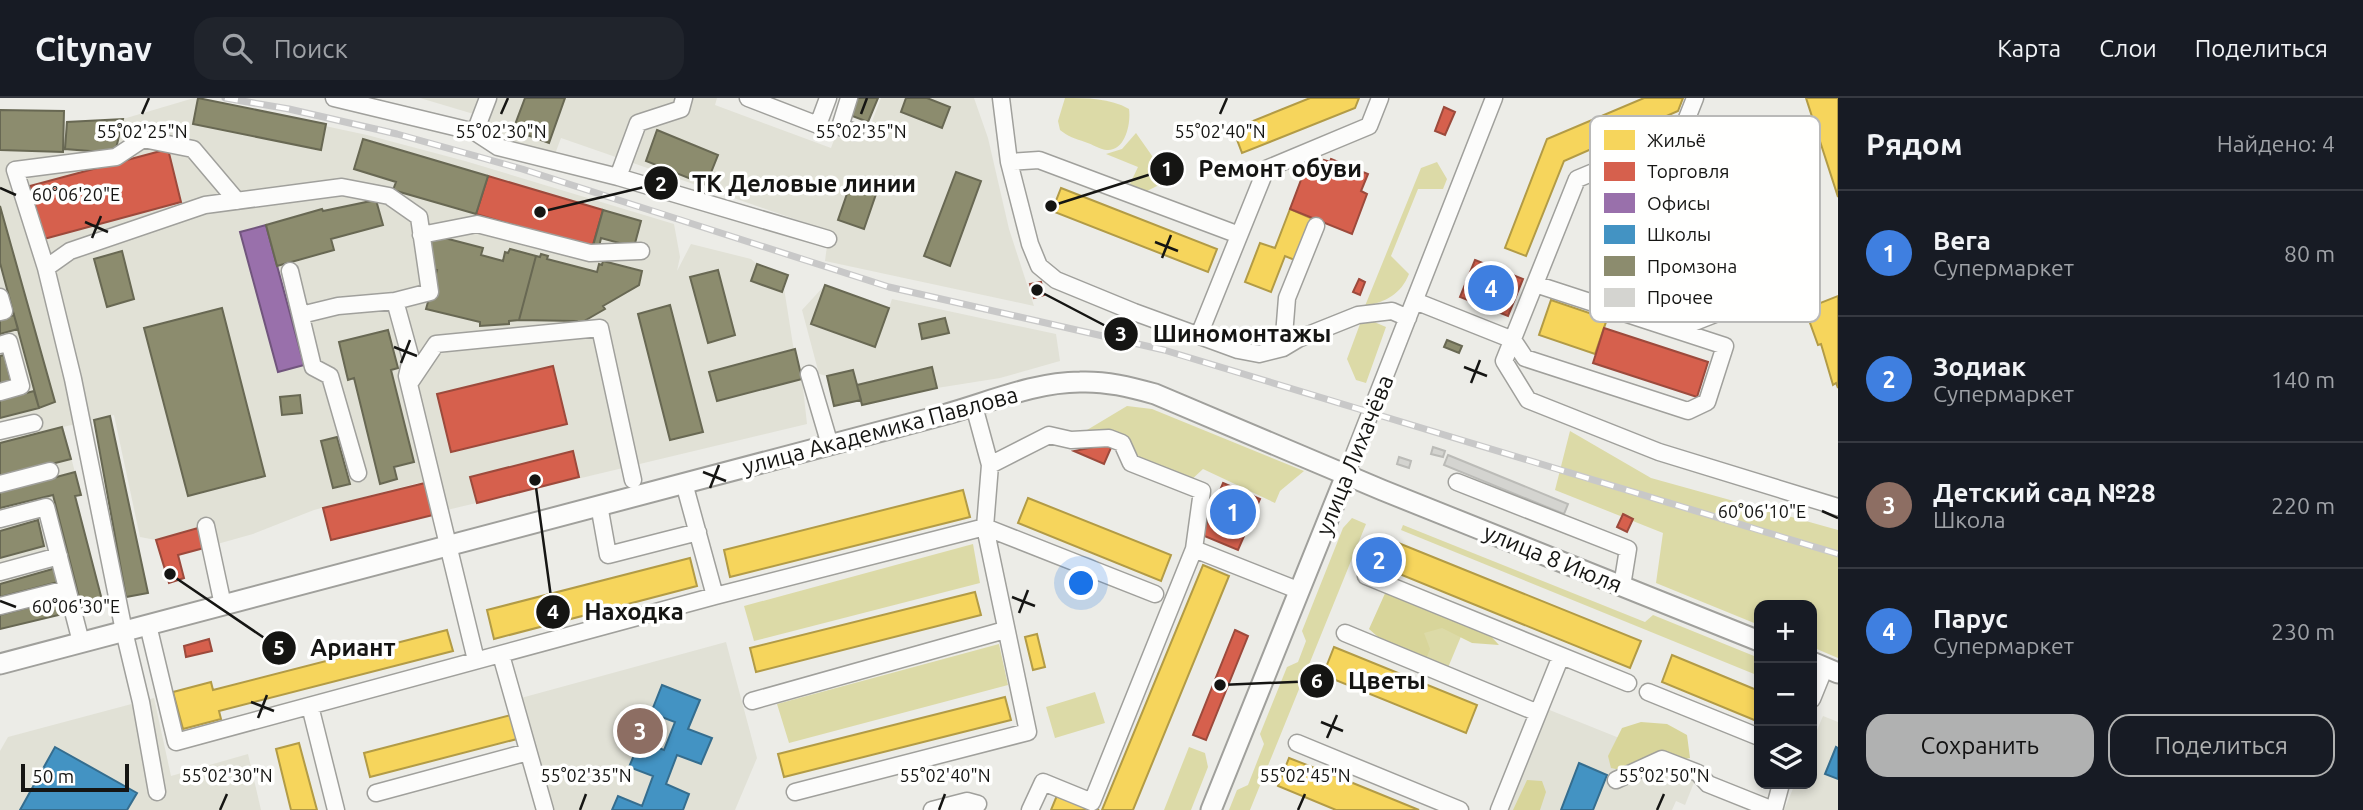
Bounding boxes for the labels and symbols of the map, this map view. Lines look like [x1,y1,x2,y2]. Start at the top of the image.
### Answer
legend [1590,116,1820,322]
text: 55°02'25"N [96,121,188,141]
text: 55°02'30"N [455,121,547,141]
text: 55°02'35"N [815,121,907,141]
text: 55°02'40"N [1174,121,1266,141]
text: Жильё [1647,129,1706,151]
callout: Ремонт обуви [1149,147,1376,192]
text: Ремонт обуви [1198,155,1362,182]
text: 1 [1161,156,1173,180]
text: Торговля [1647,160,1729,182]
callout: ТК Деловые линии [643,161,930,206]
text: ТК Деловые линии [692,170,916,197]
text: 2 [655,171,667,195]
text: 60°06'20"E [32,184,120,204]
text: Офисы [1647,192,1710,214]
text: Школы [1647,223,1711,245]
text: Промзона [1647,255,1737,277]
pin: 4 [1468,262,1514,314]
text: Прочее [1647,286,1713,308]
callout: Шиномонтажы [1104,312,1345,357]
text: Шиномонтажы [1153,320,1331,347]
text: 3 [1115,321,1127,345]
street label: улица Лихачёва [1310,371,1398,539]
street label: улица Академика Павлова [740,381,1020,479]
pin: 1 [1210,486,1256,538]
text: 60°06'10"E [1718,501,1806,521]
street label: улица 8 Июля [1480,519,1626,597]
pin: 2 [1356,534,1402,586]
your location [1064,566,1098,600]
callout: Находка [535,589,698,634]
text: 60°06'30"E [32,596,120,616]
text: Находка [584,598,684,625]
text: 4 [547,599,559,623]
callout: Ариант [261,625,410,670]
text: Ариант [310,634,396,661]
text: 5 [273,635,285,659]
callout: Цветы [1300,658,1440,703]
text: Цветы [1348,667,1426,694]
text: 6 [1311,668,1323,692]
pin: 3 [617,705,663,757]
scale bar [21,761,130,793]
text: 55°02'30"N [181,765,273,785]
text: 55°02'35"N [540,765,632,785]
text: 55°02'40"N [899,765,991,785]
text: 55°02'45"N [1259,765,1351,785]
text: 55°02'50"N [1618,765,1710,785]

